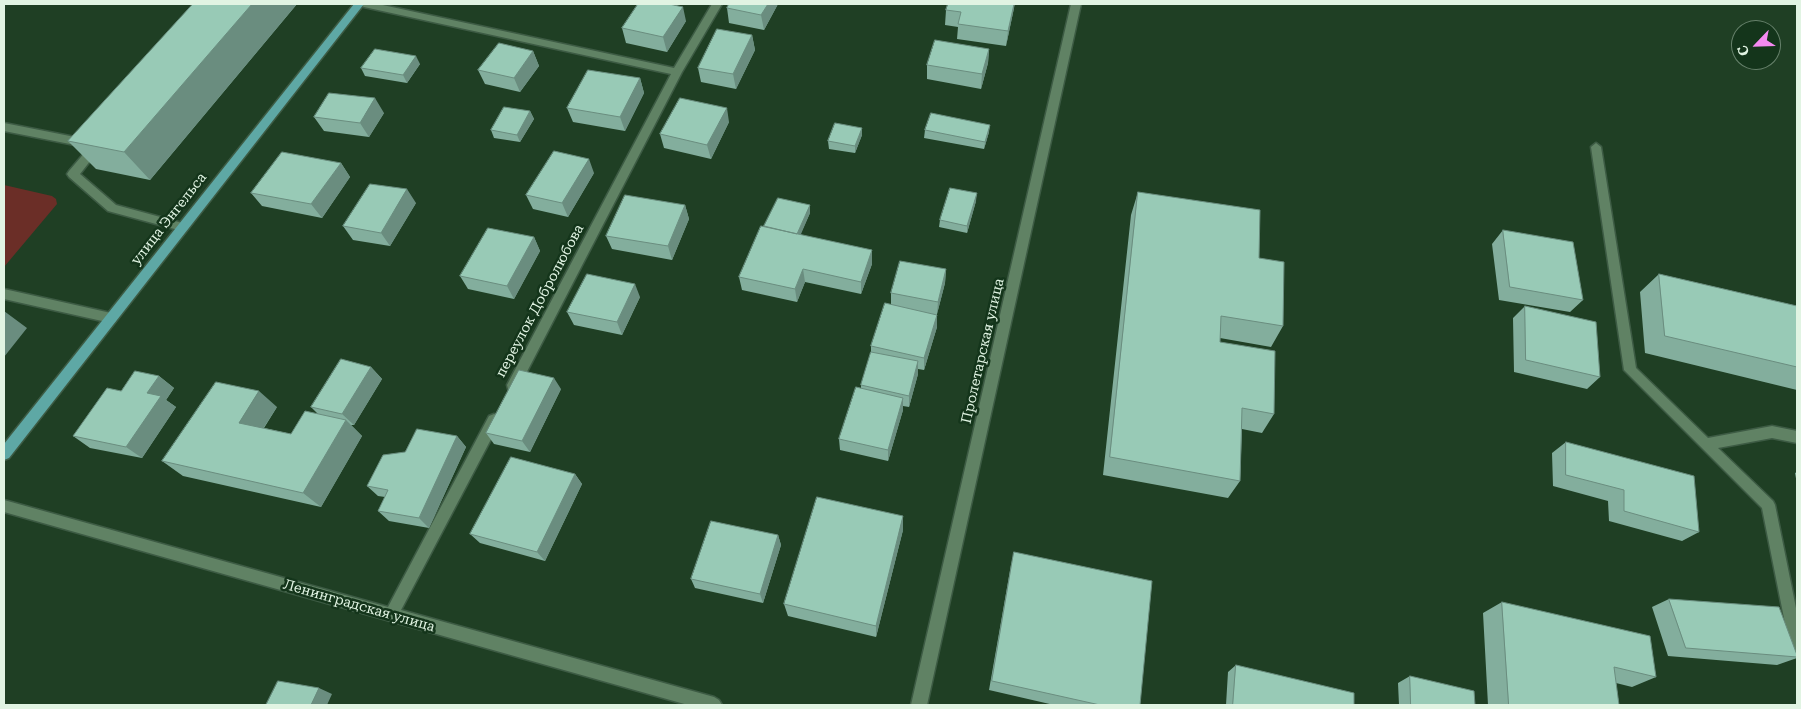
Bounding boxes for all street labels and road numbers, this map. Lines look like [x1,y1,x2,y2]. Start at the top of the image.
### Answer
street label: улица Энгельса [128,170,210,268]
street label: переулок Добролюбова [492,222,588,380]
street label: Пролетарская улица [958,277,1008,425]
street label: Ленинградская улица [281,576,437,636]

